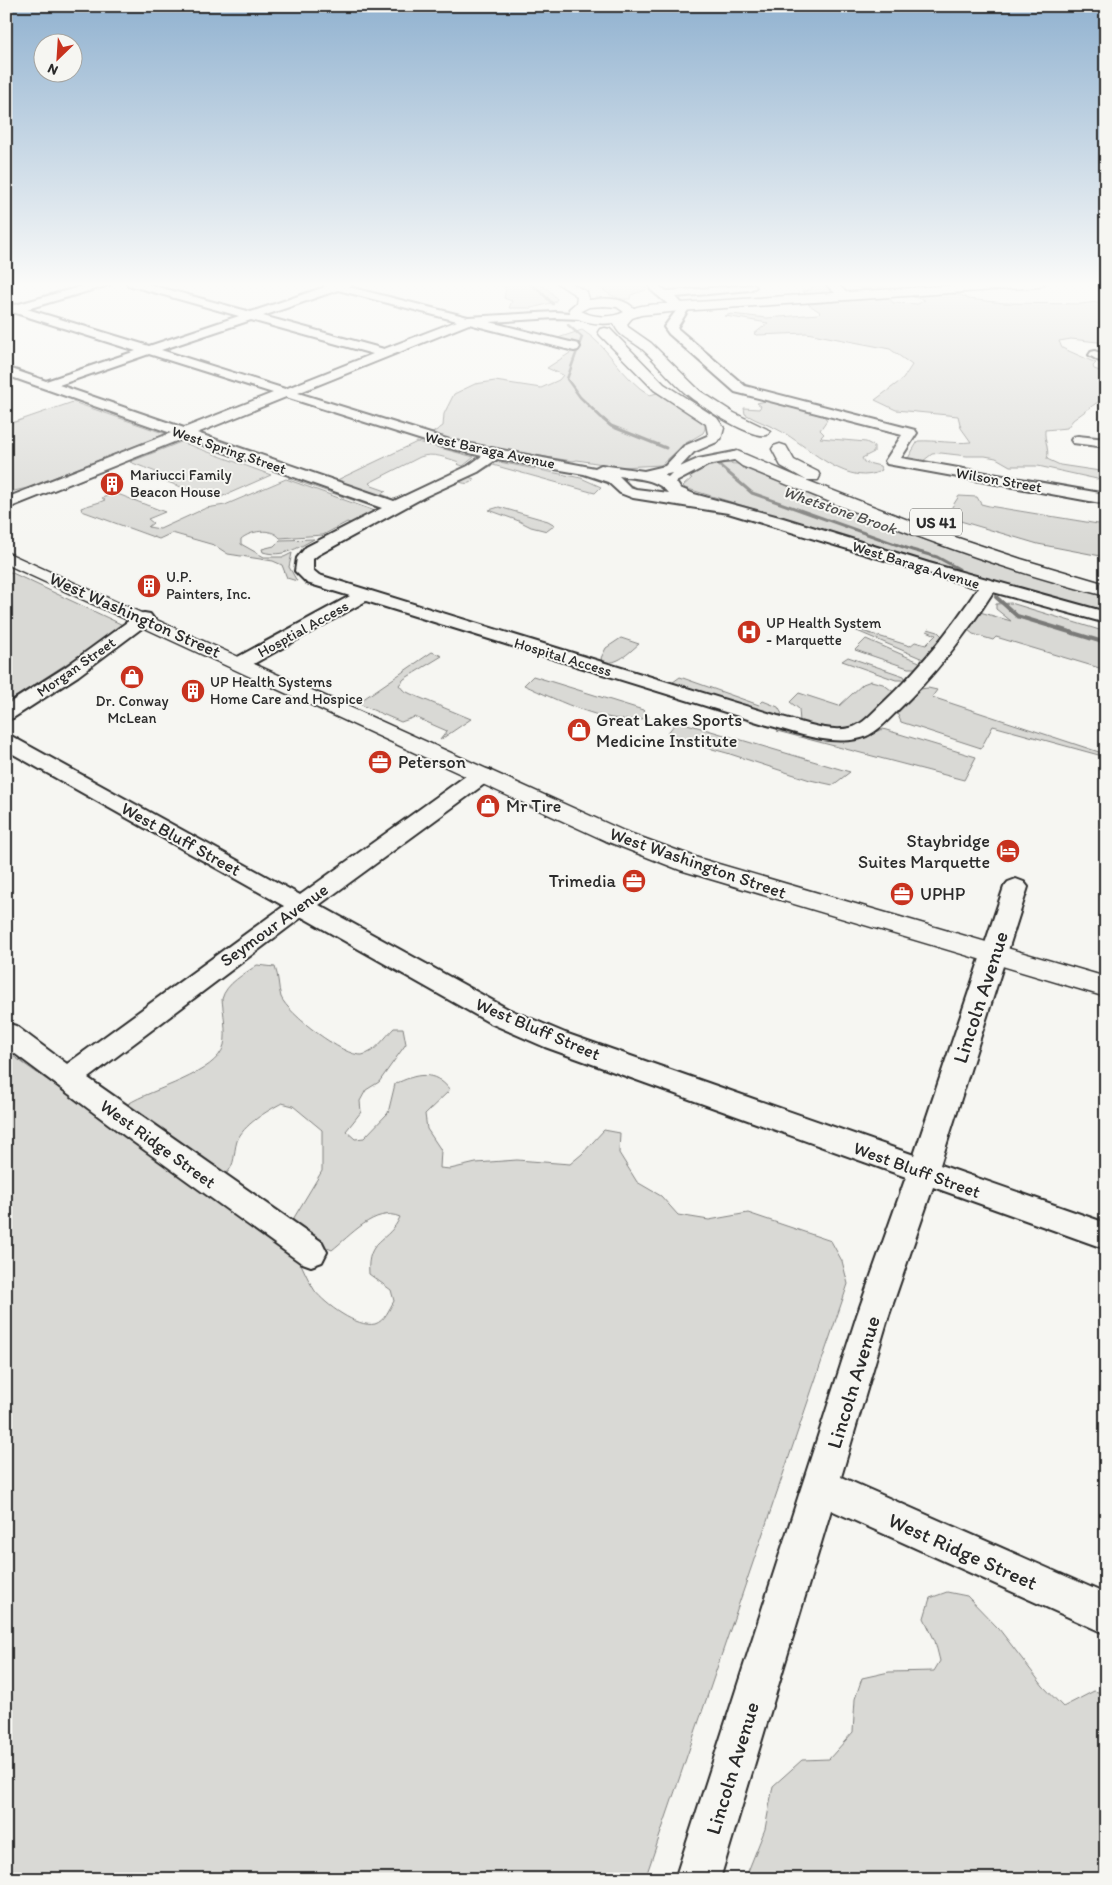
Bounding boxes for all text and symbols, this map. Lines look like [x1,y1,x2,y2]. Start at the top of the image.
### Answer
north arrow [32,32,82,82]
text: N [45,60,61,79]
street label: West Spring Street [169,422,289,478]
street label: West Baraga Avenue [423,427,557,473]
street label: Wilson Street [955,464,1044,496]
place label: Mariucci Family Beacon House [130,466,232,501]
building icon: Mariucci Family Beacon House [99,471,125,497]
water label: Whetstone Brook [781,482,900,538]
road number: US 41 [910,508,962,536]
street label: West Baraga Avenue [850,537,982,593]
street label: West Washington Street [46,567,224,663]
place label: U.P. Painters, Inc. [166,568,251,603]
building icon: U.P. Painters, Inc. [136,573,162,599]
street label: Hosptial Access [254,596,352,661]
place label: UP Health System - Marquette [766,614,882,649]
hospital icon: UP Health System - Marquette [736,619,762,645]
street label: Morgan Street [33,633,119,701]
street label: Hospital Access [512,634,614,680]
shop icon: Dr. Conway McLean [119,664,145,690]
place label: UP Health Systems Home Care and Hospice [210,673,363,708]
building icon: UP Health Systems Home Care and Hospice [180,678,206,704]
place label: Dr. Conway McLean [96,692,168,727]
place label: Great Lakes Sports Medicine Institute [596,709,742,752]
shop icon: Great Lakes Sports Medicine Institute [566,717,592,743]
office icon: Peterson [367,749,393,775]
place label: Peterson [398,751,466,773]
shop icon: Mr Tire [475,793,501,819]
place label: Mr Tire [506,795,561,817]
street label: West Bluff Street [117,797,245,881]
street label: West Washington Street [607,822,789,904]
place label: Staybridge Suites Marquette [858,830,990,873]
hotel icon: Staybridge Suites Marquette [995,838,1021,864]
office icon: Trimedia [621,868,647,894]
place label: Trimedia [549,870,617,892]
street label: Seymour Avenue [216,878,332,972]
office icon: UPHP [889,881,915,907]
place label: UPHP [920,883,966,905]
street label: Lincoln Avenue [947,928,1013,1066]
street label: West Bluff Street [472,993,604,1065]
street label: West Ridge Street [96,1095,220,1193]
street label: West Bluff Street [851,1137,984,1203]
street label: Lincoln Avenue [821,1313,885,1451]
street label: West Ridge Street [885,1507,1041,1595]
street label: Lincoln Avenue [700,1699,764,1837]

